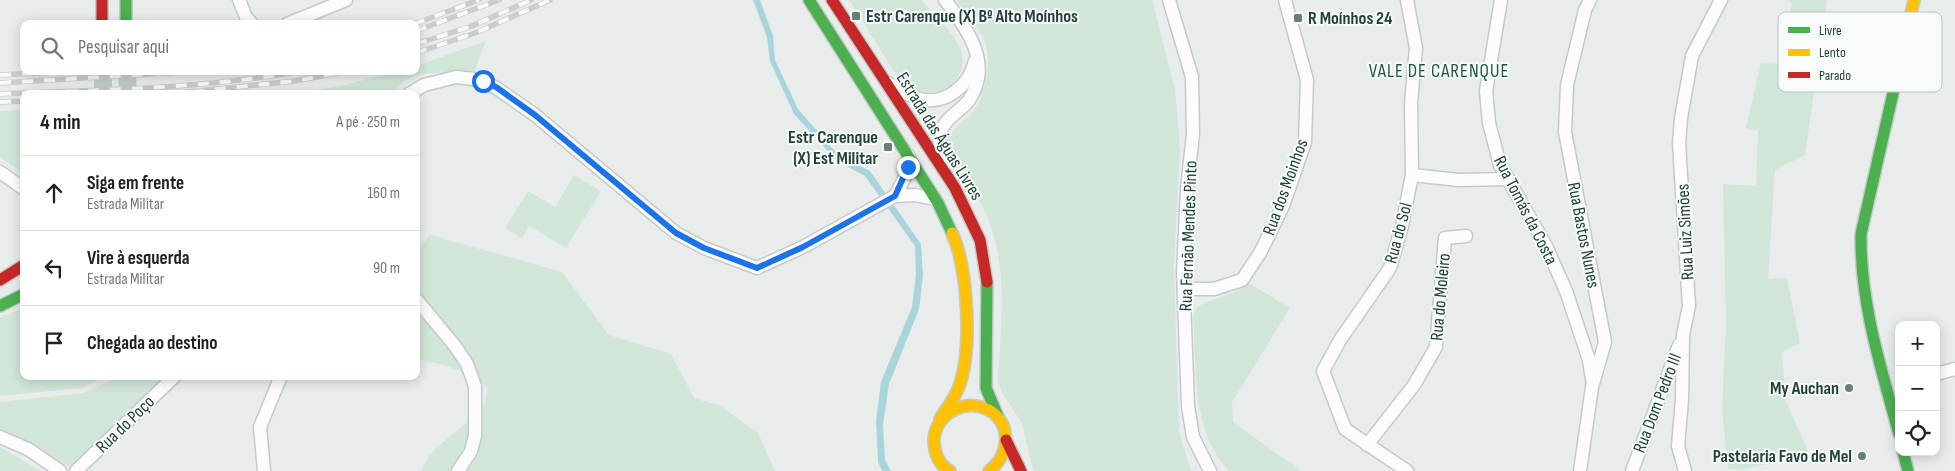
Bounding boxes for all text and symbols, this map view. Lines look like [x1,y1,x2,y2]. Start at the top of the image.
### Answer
place label: Estr Carenque (X) Bº Alto Moínhos [866,6,1078,27]
place label: R Moínhos 24 [1308,8,1393,29]
marker: Estr Carenque (X) Bº Alto Moínhos [850,10,862,22]
marker: R Moínhos 24 [1292,12,1304,24]
legend [1778,12,1942,92]
search box [20,20,420,75]
text: Livre [1819,22,1842,39]
icon: search [38,34,66,62]
text: Pesquisar aqui [78,36,169,59]
text: Lento [1819,44,1846,61]
district label: VALE DE CARENQUE [1369,60,1509,83]
text: Parado [1819,67,1851,84]
street label: Estrada das Águas Livres [892,68,987,204]
route start [472,70,495,93]
text: 4 min [40,110,81,135]
text: A pé · 250 m [336,113,400,132]
place label: Estr Carenque (X) Est Militar [788,127,878,169]
street label: Rua dos Moinhos [1258,136,1313,238]
marker: Estr Carenque (X) Est Militar [882,141,894,153]
street label: Rua Tomás da Costa [1489,152,1562,268]
route end [897,156,920,179]
street label: Rua Fernão Mendes Pinto [1175,160,1202,312]
text: Siga em frente [87,172,184,195]
icon: ahead [40,179,68,207]
street label: Rua Bastos Nunes [1563,180,1604,290]
street label: Rua Luiz Simões [1672,183,1699,281]
text: 160 m [367,184,400,203]
text: Estrada Militar [87,195,164,214]
street label: Rua do Sol [1380,200,1417,266]
text: Vire à esquerda [87,247,189,270]
street label: Rua do Moleiro [1426,252,1455,342]
icon: left [40,254,68,282]
text: 90 m [373,259,400,278]
text: Estrada Militar [87,270,164,289]
map controls [1895,321,1940,456]
button: + [1895,321,1940,366]
icon: arrive [40,329,68,357]
text: Chegada ao destino [87,332,217,355]
street label: Rua Dom Pedro III [1629,350,1686,456]
button: − [1895,366,1940,411]
place label: My Auchan [1770,378,1839,399]
marker: My Auchan [1843,382,1855,394]
street label: Rua do Poço [92,391,159,457]
button: locate [1895,411,1940,456]
place label: Pastelaria Favo de Mel [1713,446,1852,467]
marker: Pastelaria Favo de Mel [1856,450,1868,462]

